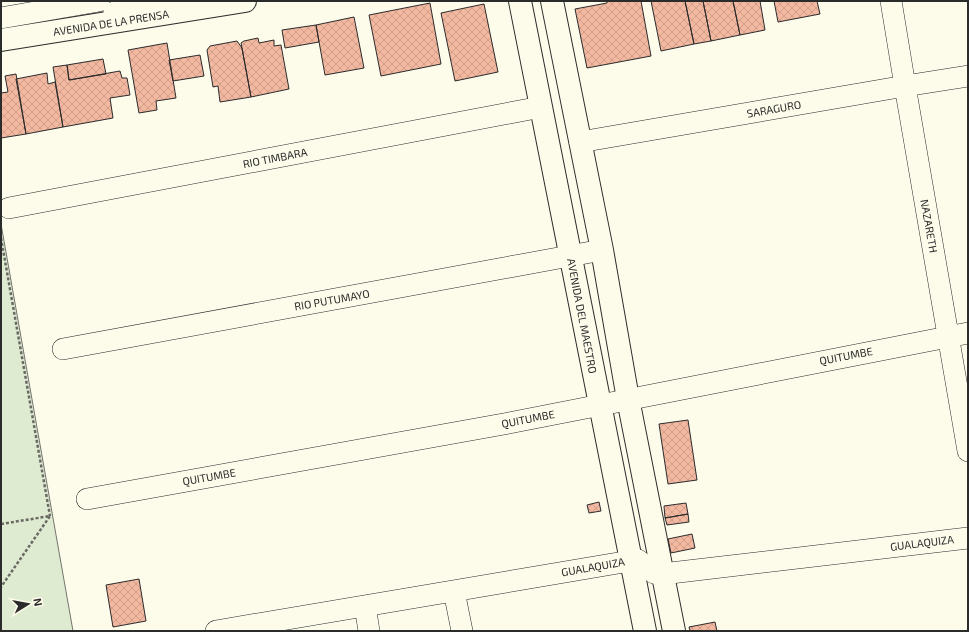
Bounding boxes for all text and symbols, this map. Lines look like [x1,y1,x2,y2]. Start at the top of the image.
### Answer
street label: AVENIDA DE LA PRENSA [52,7,170,38]
street label: SARAGURO [746,97,802,120]
street label: RIO TIMBARA [242,145,308,170]
street label: NAZARETH [918,198,941,254]
street label: AVENIDA DEL MAESTRO [565,257,600,375]
street label: RIO PUTUMAYO [293,286,371,313]
street label: QUITUMBE [818,344,874,368]
street label: QUITUMBE [500,407,556,431]
street label: QUITUMBE [181,465,237,489]
street label: GUALAQUIZA [889,532,955,554]
street label: GUALAQUIZA [560,555,626,579]
north arrow [8,584,48,624]
text: N [31,597,45,607]

